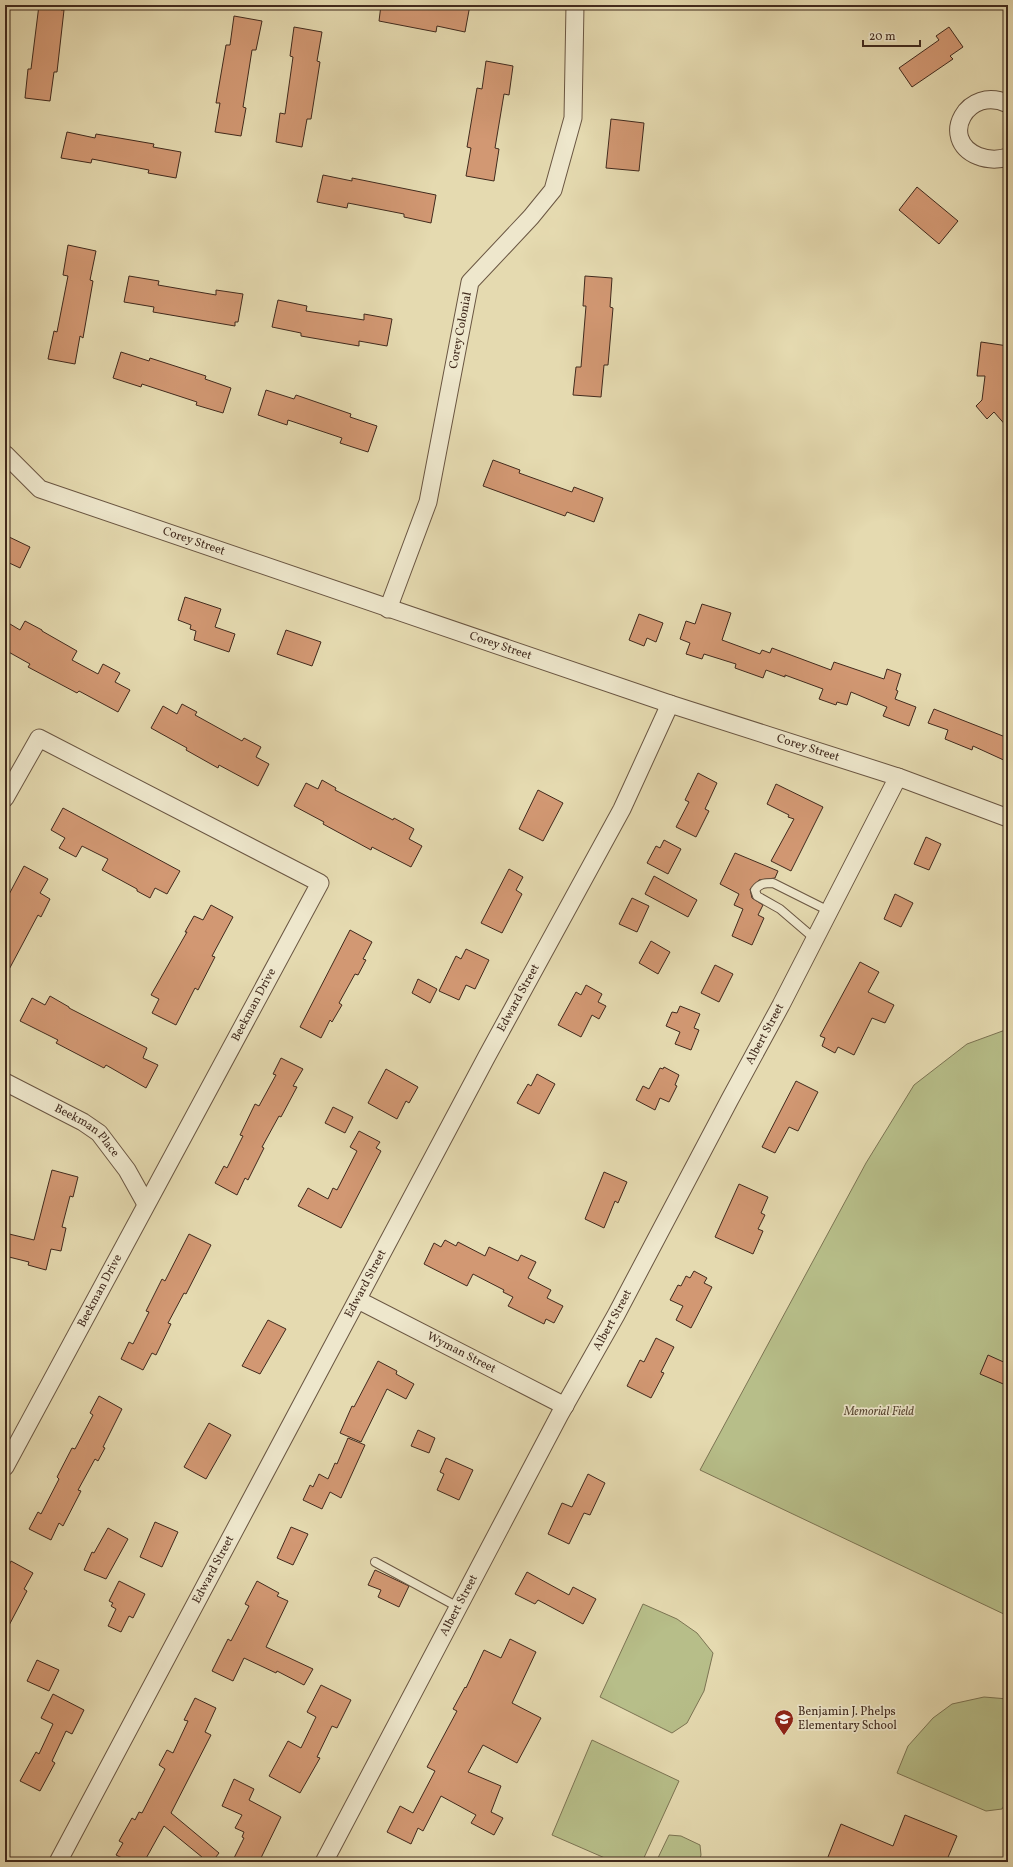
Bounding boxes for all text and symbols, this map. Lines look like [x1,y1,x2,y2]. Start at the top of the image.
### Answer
scale bar [863,22,920,48]
text: 20 m [869,29,896,45]
street label: Corey Colonial [446,290,476,370]
street label: Corey Street [161,523,227,560]
street label: Corey Street [467,628,534,664]
street label: Corey Street [775,731,841,766]
street label: Edward Street [494,961,544,1035]
street label: Beekman Drive [228,965,280,1044]
street label: Albert Street [742,1001,788,1068]
street label: Beekman Place [52,1101,123,1161]
street label: Edward Street [341,1247,390,1321]
street label: Beekman Drive [74,1251,126,1330]
street label: Albert Street [589,1287,636,1354]
street label: Wyman Street [424,1328,499,1377]
park label: Memorial Field [843,1404,914,1420]
street label: Edward Street [189,1533,238,1607]
street label: Albert Street [436,1572,482,1639]
place label: Benjamin J. Phelps Elementary School [798,1704,897,1734]
school or university icon: Benjamin J. Phelps Elementary School [773,1708,795,1736]

